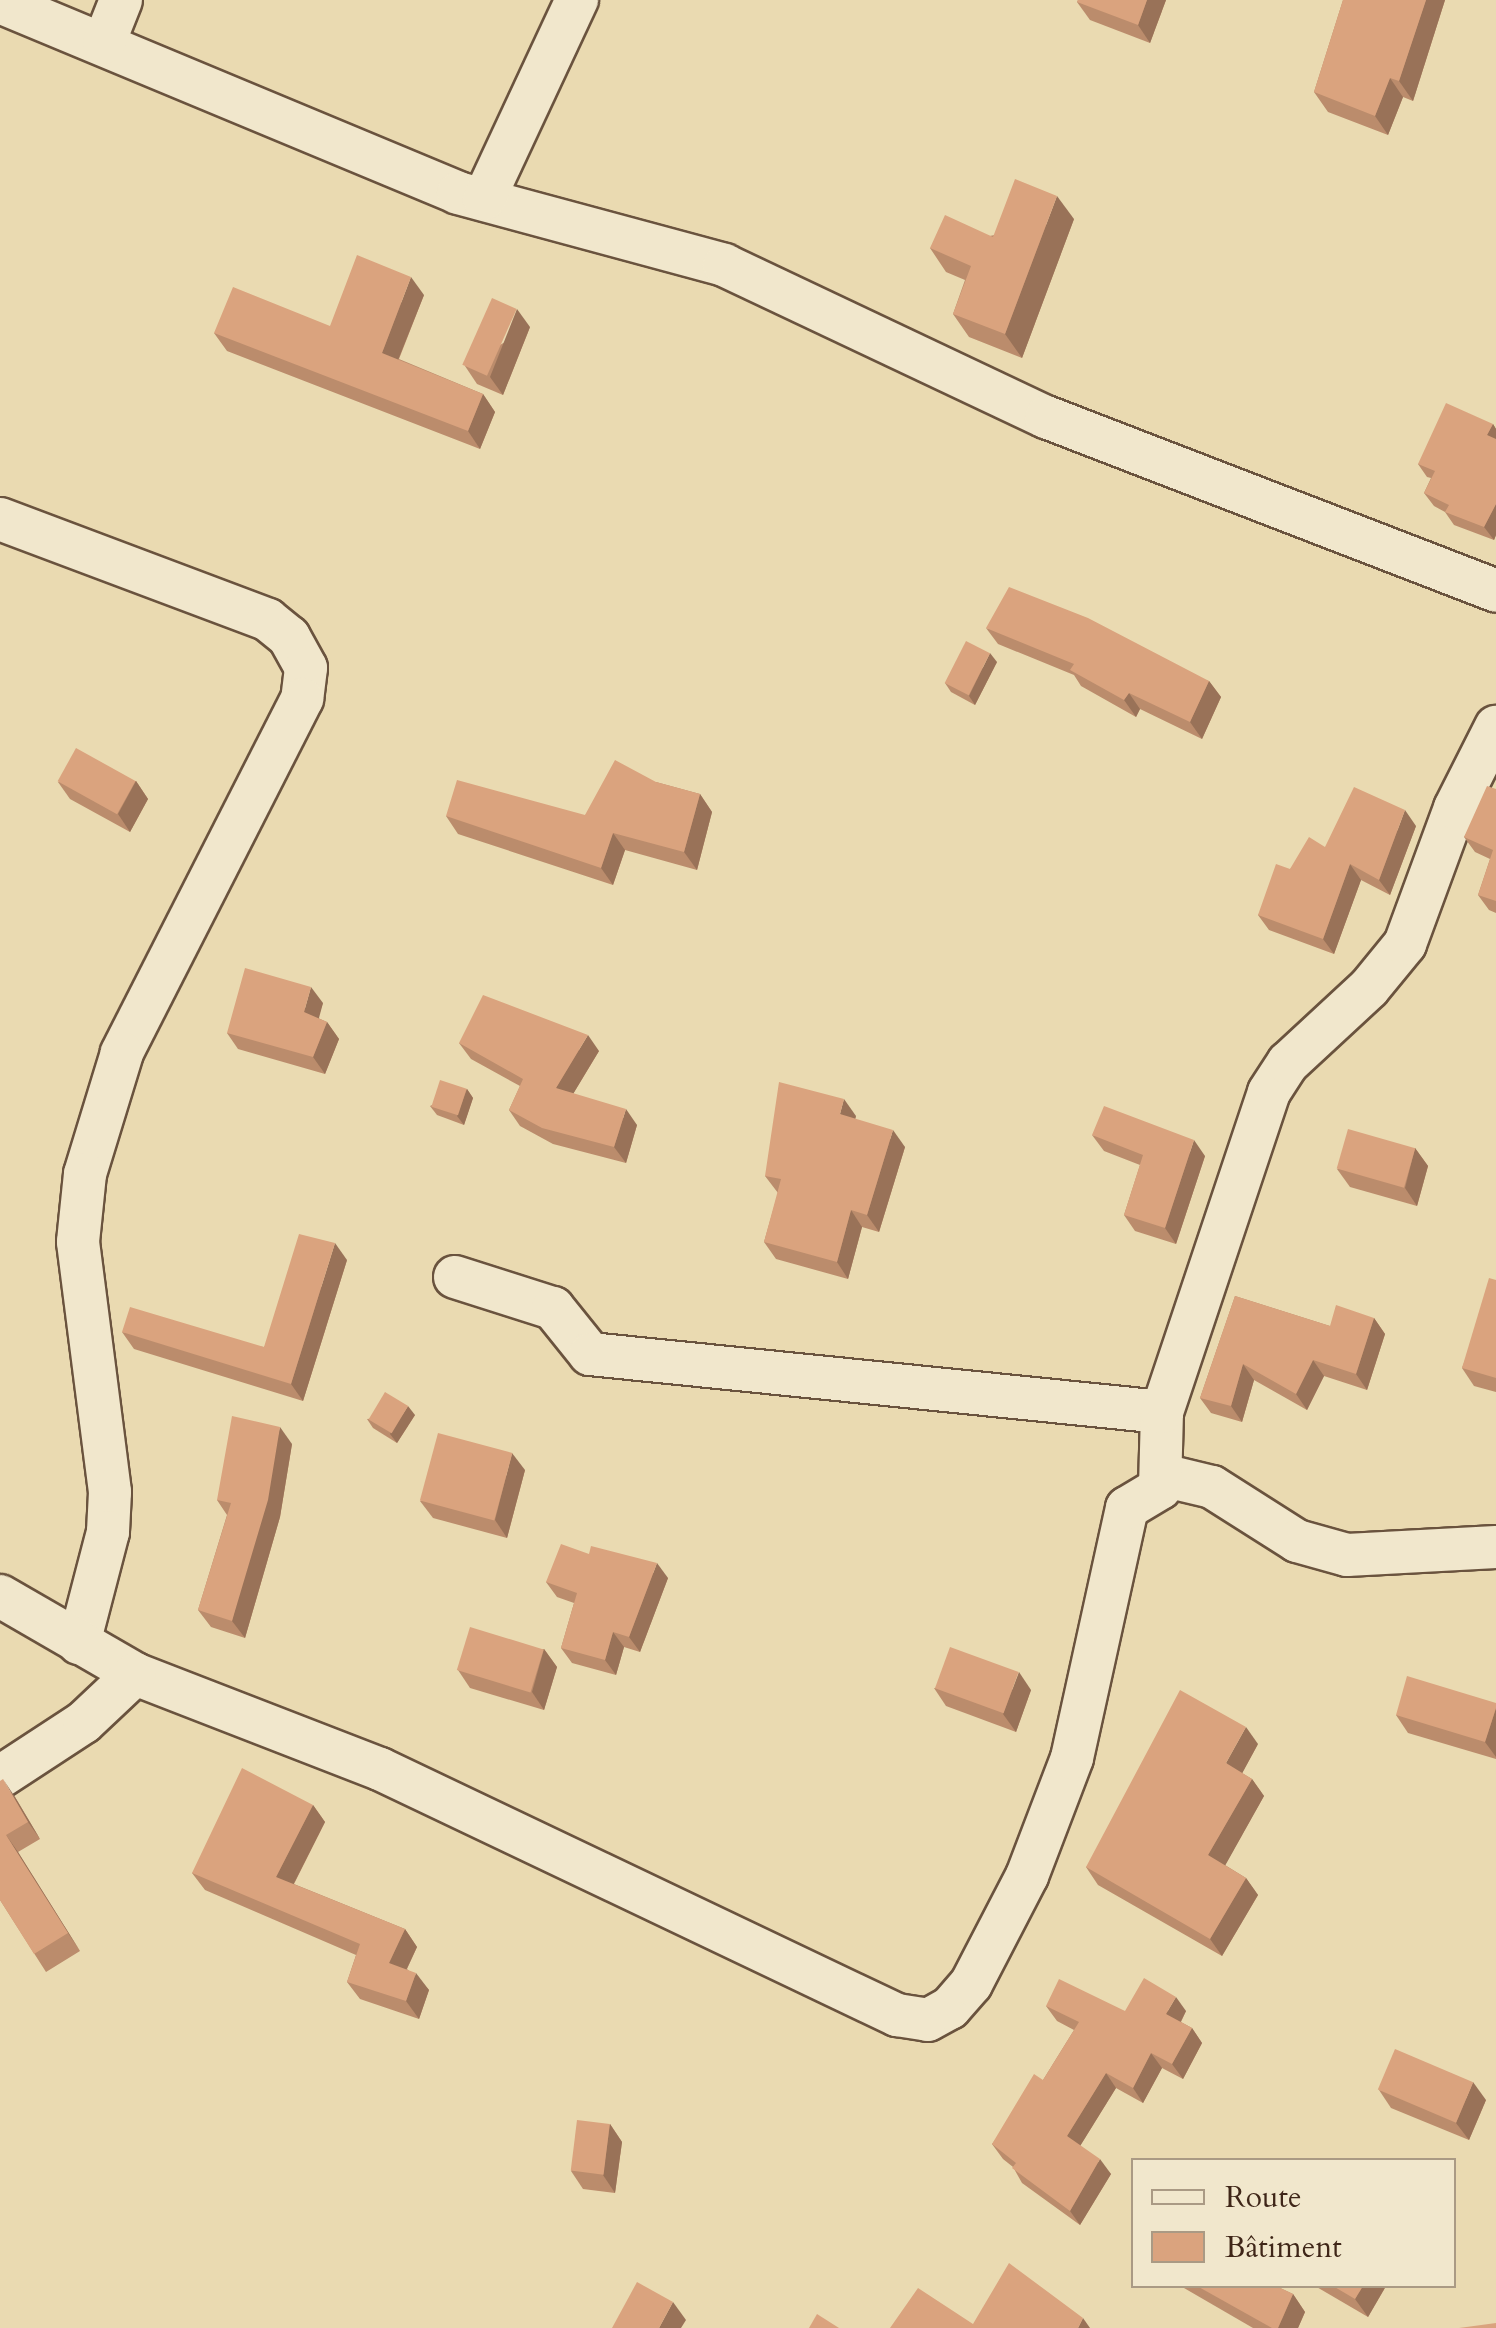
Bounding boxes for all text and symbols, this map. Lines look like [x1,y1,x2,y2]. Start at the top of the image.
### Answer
legend [1131,2158,1456,2288]
text: Route [1225,2177,1302,2218]
text: Bâtiment [1225,2227,1342,2268]

